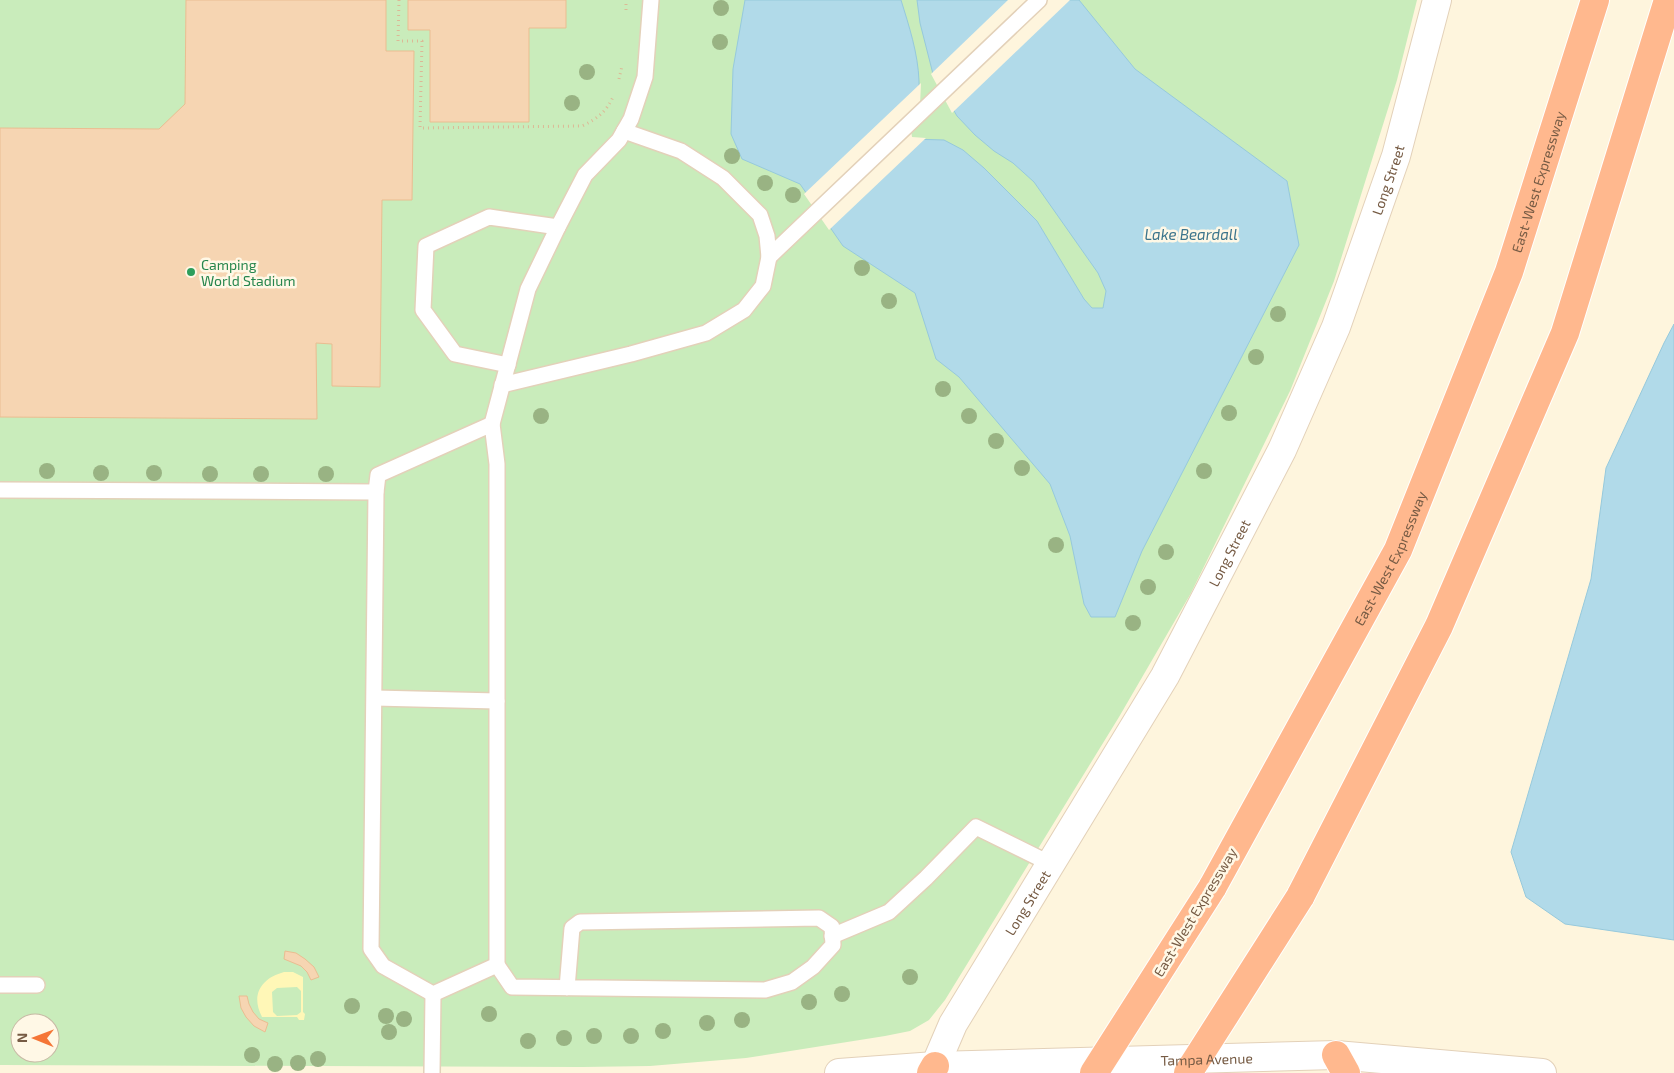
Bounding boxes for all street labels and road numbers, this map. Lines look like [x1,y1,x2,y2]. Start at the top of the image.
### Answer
street label: East-West Expressway [1507,108,1568,254]
street label: Long Street [1368,143,1407,217]
street label: East-West Expressway [1350,488,1429,628]
street label: Long Street [1204,516,1253,589]
street label: East-West Expressway [1150,844,1241,980]
street label: Long Street [1001,867,1053,938]
street label: Tampa Avenue [1160,1049,1253,1068]

